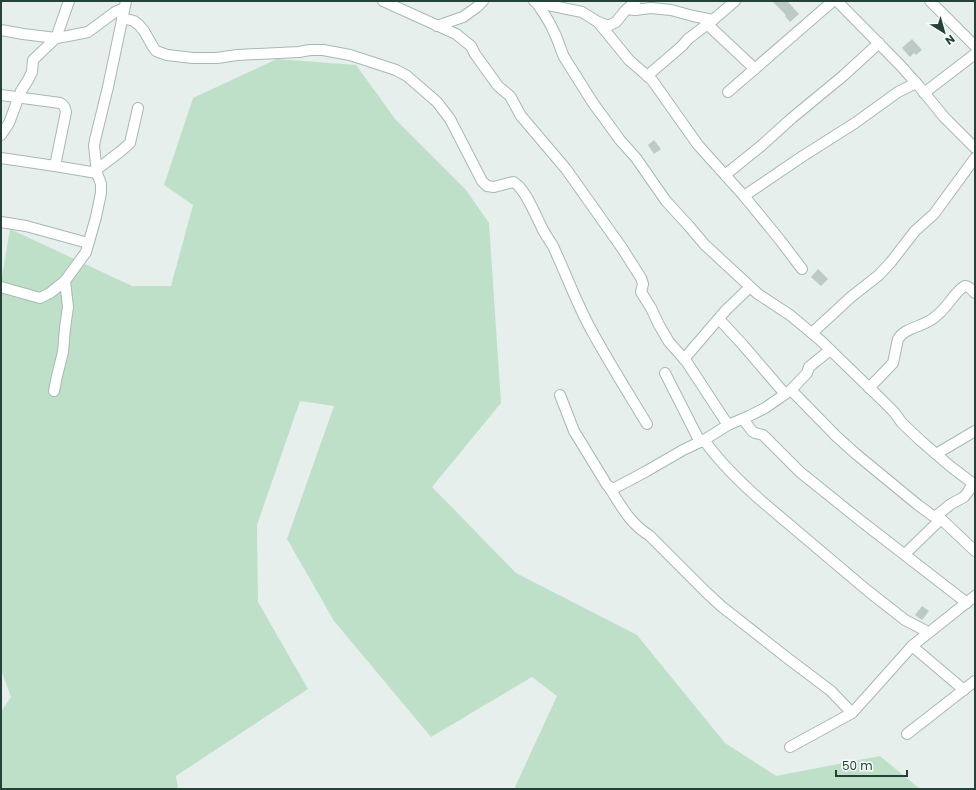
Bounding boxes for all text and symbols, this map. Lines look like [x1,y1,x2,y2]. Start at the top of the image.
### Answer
north arrow [924,12,964,52]
text: N [942,31,958,49]
scale bar [836,752,907,778]
text: 50 m [842,757,873,774]

